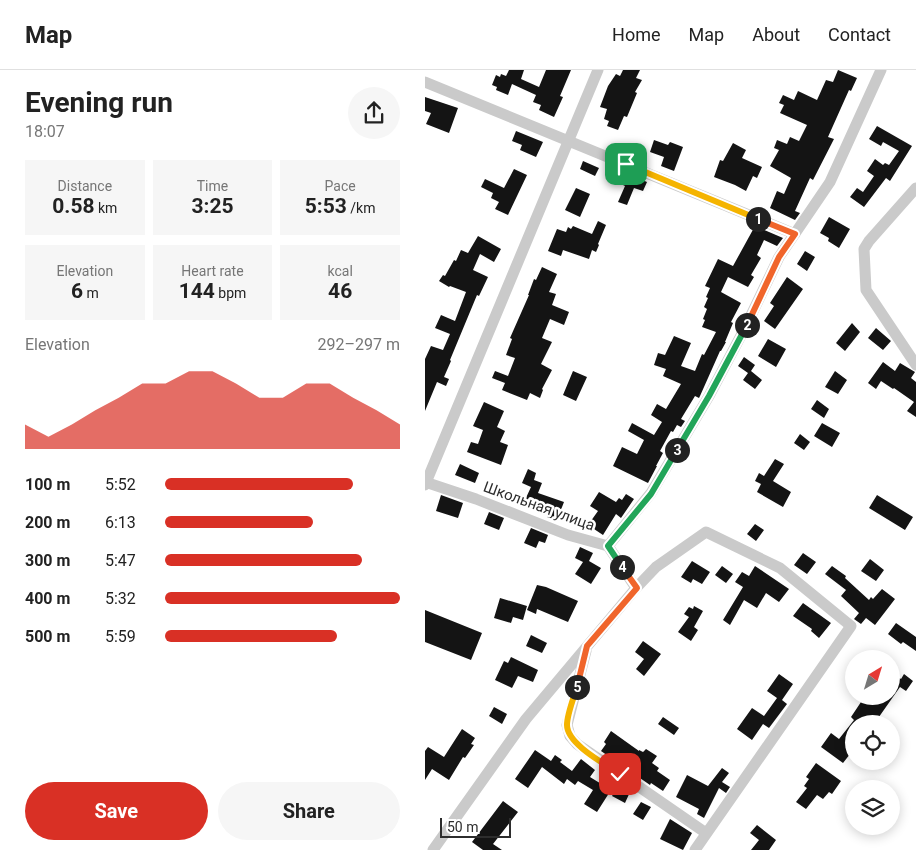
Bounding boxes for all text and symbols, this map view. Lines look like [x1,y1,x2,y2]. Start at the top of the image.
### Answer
text: Map [25,21,72,49]
text: Home [612,24,661,45]
text: Map [689,24,724,45]
text: About [752,24,800,45]
text: Contact [828,24,891,45]
text: Evening run [25,86,173,119]
button: share [348,87,400,139]
text: 18:07 [25,122,65,141]
pin [605,143,647,185]
icon: arrive [612,150,640,178]
text: Distance [58,178,112,194]
text: Time [197,178,228,194]
text: Pace [325,178,356,194]
text: 0.58 [52,194,95,218]
text: 3:25 [191,194,234,218]
text: 5:53 [305,194,347,218]
text: km [95,200,117,216]
text: /km [347,200,376,216]
pin: 1 [745,206,771,232]
text: 1 [754,211,763,227]
text: Elevation [56,263,113,279]
text: Heart rate [181,263,244,279]
text: kcal [328,263,353,279]
text: 6 [71,279,83,303]
text: 144 [179,279,215,303]
text: 46 [328,279,352,303]
text: m [83,285,99,301]
text: bpm [215,285,246,301]
pin: 2 [735,312,759,338]
text: 2 [743,317,752,333]
text: Elevation [25,335,90,354]
text: 292–297 m [318,335,400,354]
pin: 3 [665,438,689,462]
text: 3 [673,442,682,458]
text: 100 m [25,475,70,494]
text: 5:52 [105,475,136,494]
street label: Школьная улица [481,477,597,535]
text: 200 m [25,513,70,532]
text: 6:13 [105,513,136,532]
text: 300 m [25,551,70,570]
text: 5:47 [105,551,136,570]
pin: 4 [609,554,635,580]
text: 4 [618,559,627,575]
text: 400 m [25,589,70,608]
text: 5:32 [105,589,136,608]
text: 500 m [25,627,70,646]
text: 5:59 [105,627,136,646]
north arrow [845,650,900,705]
map controls [845,650,900,835]
pin: 5 [565,674,589,700]
text: 5 [573,679,582,695]
button: locate [845,715,900,770]
pin [599,753,641,795]
icon: check [606,760,634,788]
button: layers [845,780,900,835]
button: Save [25,782,208,840]
button: Share [218,782,400,840]
scale bar [440,815,511,838]
text: 50 m [447,819,479,835]

